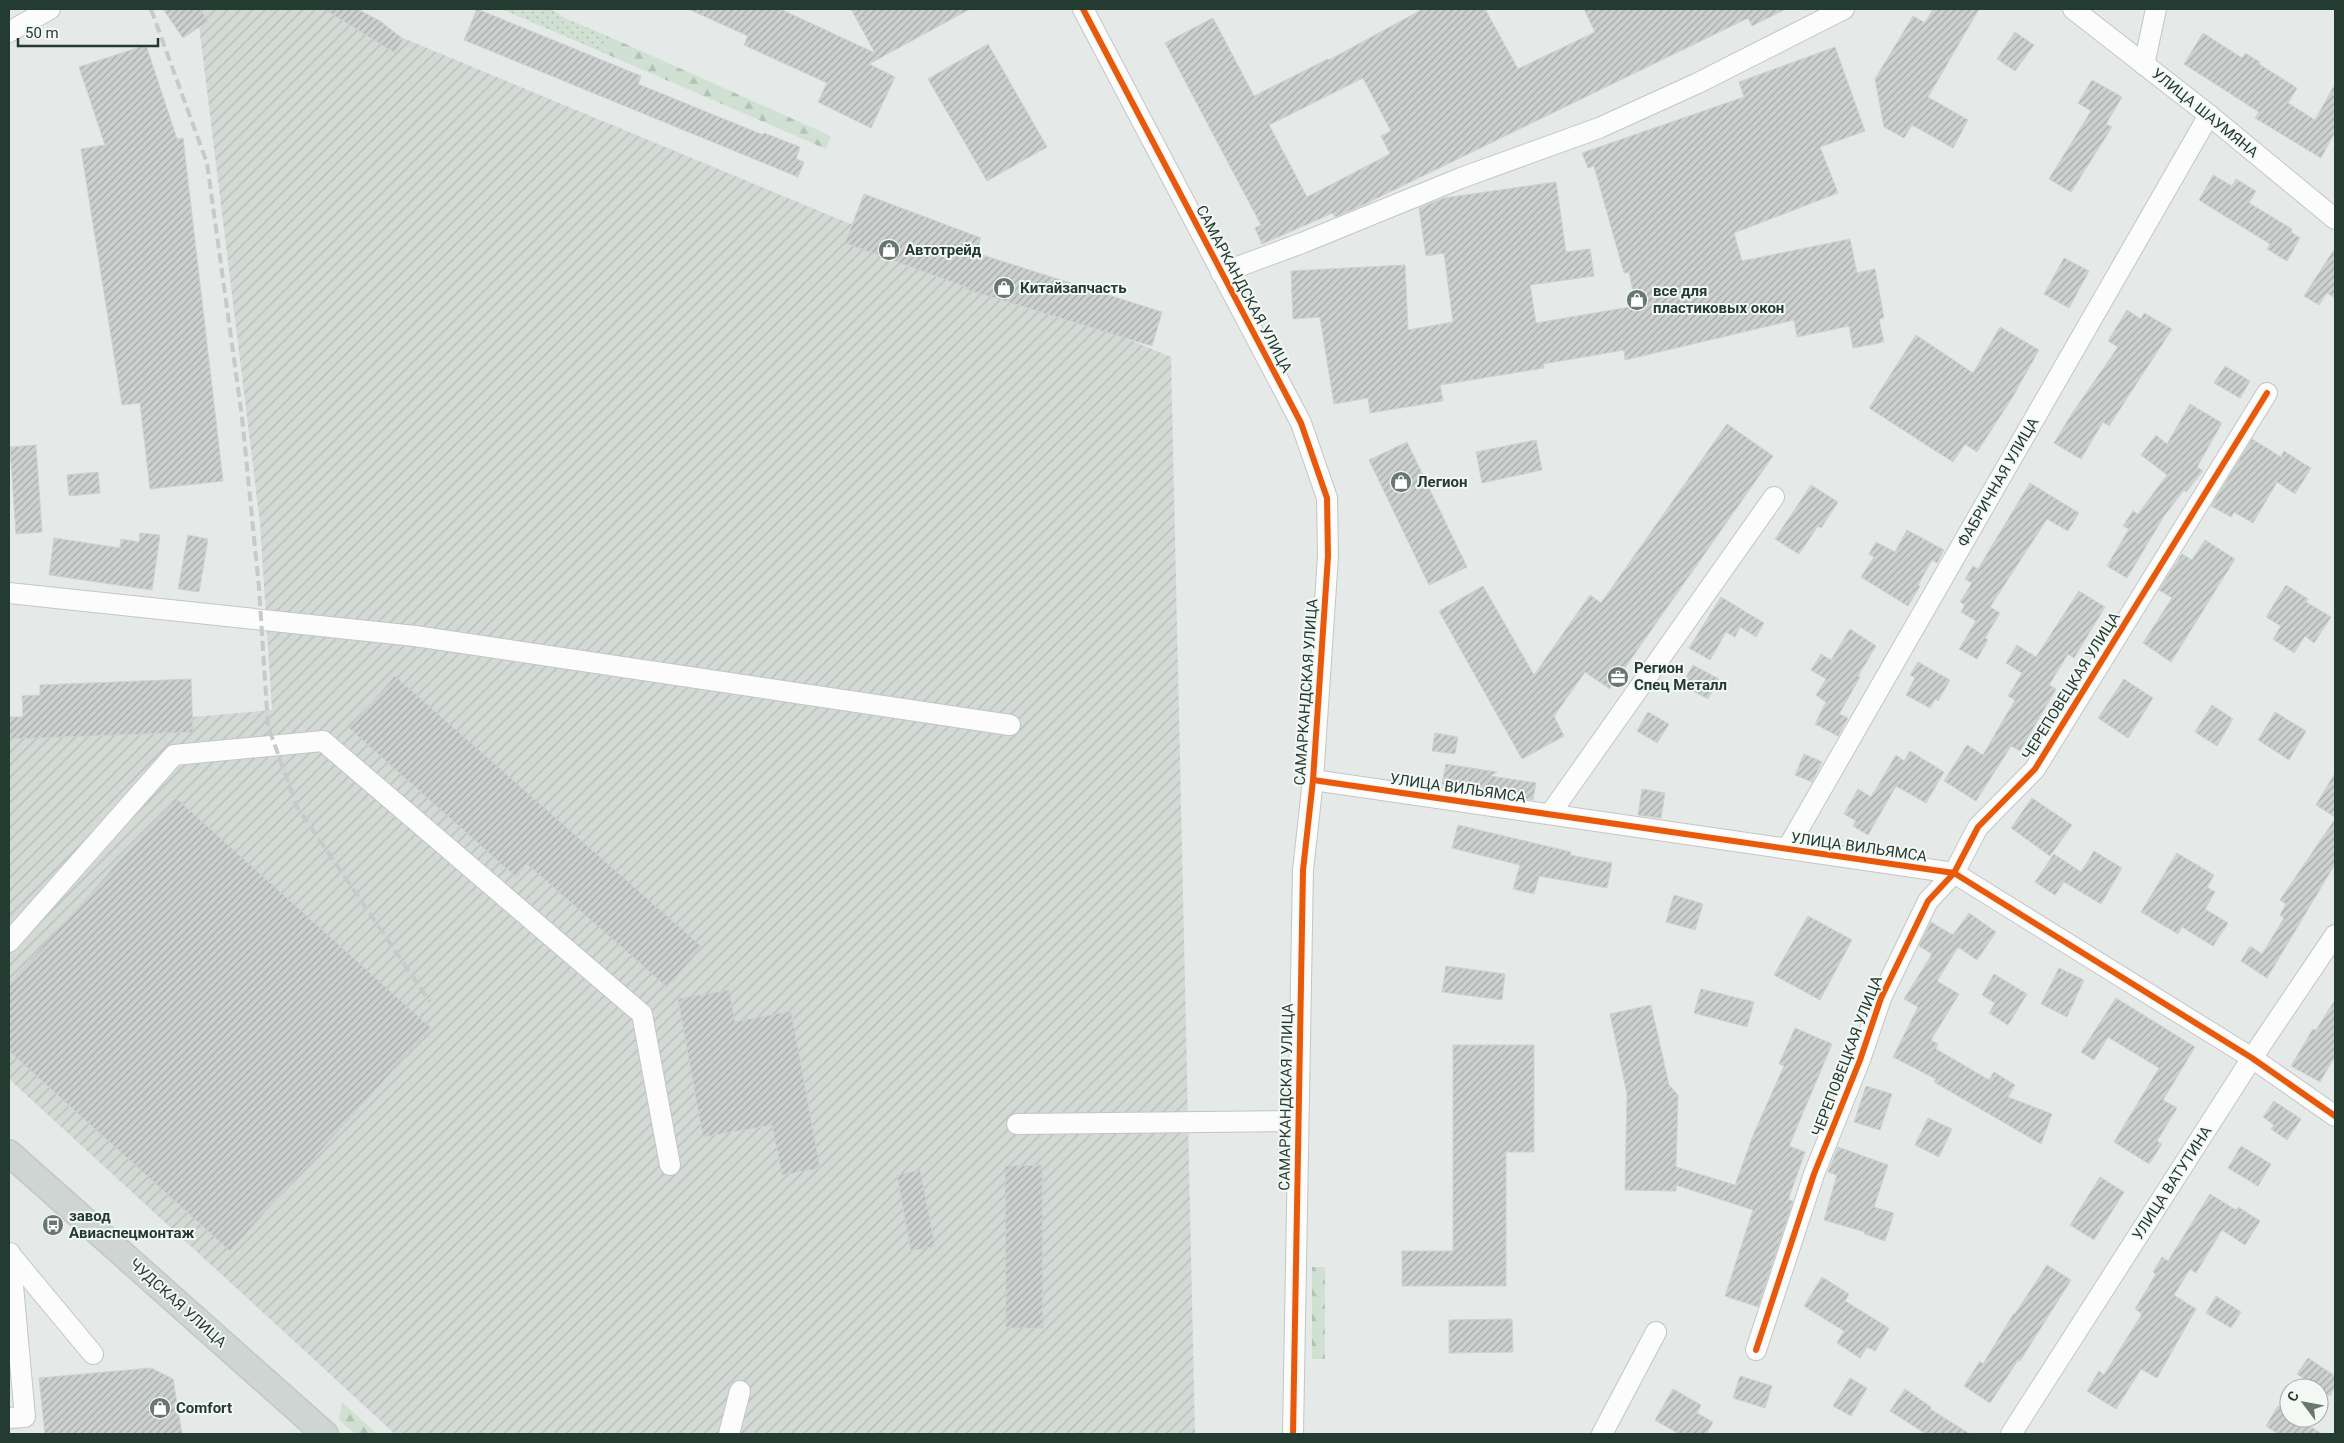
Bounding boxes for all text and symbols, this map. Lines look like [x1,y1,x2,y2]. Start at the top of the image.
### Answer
scale bar [18,15,158,47]
text: 50 m [25,24,59,42]
street label: УЛИЦА ШАУМЯНА [2148,65,2262,162]
street label: САМАРКАНДСКАЯ УЛИЦА [1192,202,1296,376]
shop icon: Автотрейд [877,238,901,262]
place label: Автотрейд [905,241,982,259]
shop icon: Китайзапчасть [992,276,1016,300]
place label: Китайзапчасть [1020,279,1127,297]
place label: все для пластиковых окон [1653,282,1784,317]
shop icon: все для пластиковых окон [1625,288,1649,312]
street label: ФАБРИЧНАЯ УЛИЦА [1954,414,2042,550]
shop icon: Легион [1389,470,1413,494]
place label: Легион [1417,473,1467,491]
street label: САМАРКАНДСКАЯ УЛИЦА [1290,598,1322,786]
street label: ЧЕРЕПОВЕЦКАЯ УЛИЦА [2018,609,2124,763]
place label: Регион Спец Металл [1634,659,1727,694]
office icon: Регион Спец Металл [1606,665,1630,689]
street label: УЛИЦА ВИЛЬЯМСА [1389,770,1527,807]
street label: УЛИЦА ВИЛЬЯМСА [1790,829,1928,866]
street label: ЧЕРЕПОВЕЦКАЯ УЛИЦА [1808,973,1886,1139]
street label: САМАРКАНДСКАЯ УЛИЦА [1275,1003,1297,1191]
street label: УЛИЦА ВАТУТИНА [2129,1123,2216,1243]
place label: завод Авиаспецмонтаж [69,1207,195,1242]
bus stop icon: завод Авиаспецмонтаж [41,1213,65,1237]
street label: ЧУДСКАЯ УЛИЦА [126,1255,230,1351]
north arrow [2279,1378,2329,1428]
text: С [2284,1388,2302,1404]
shop icon: Comfort [148,1396,172,1420]
place label: Comfort [176,1399,232,1417]

